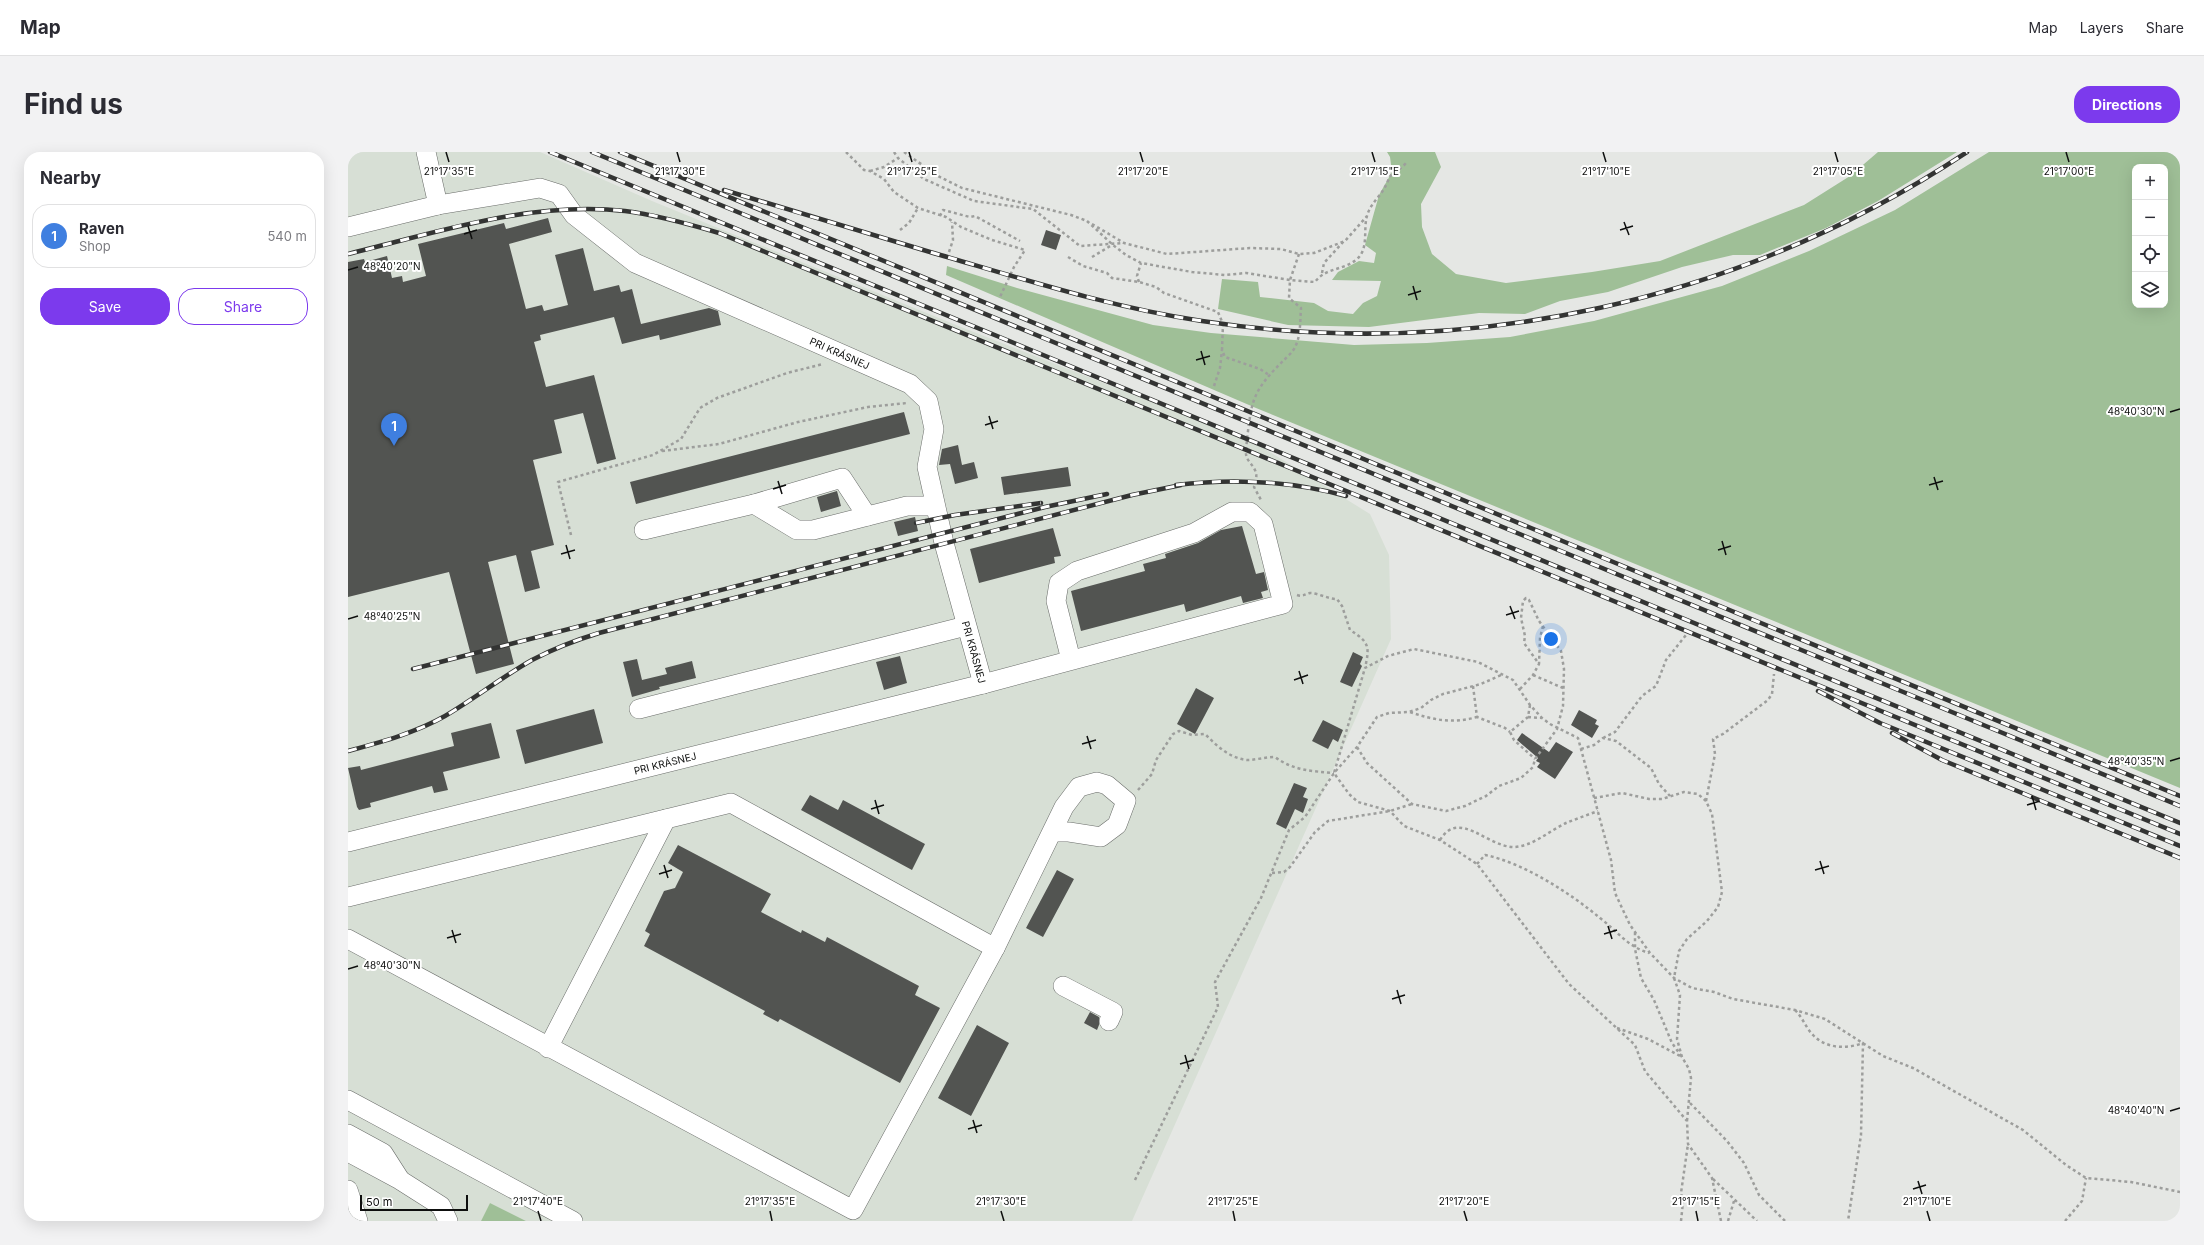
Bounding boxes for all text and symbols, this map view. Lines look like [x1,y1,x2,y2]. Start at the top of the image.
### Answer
text: Map [20,16,61,39]
text: Map [2029,19,2058,36]
text: Layers [2080,19,2124,36]
text: Share [2146,19,2184,36]
button: Directions [2074,86,2180,123]
text: Find us [24,87,123,121]
map controls [2132,164,2168,308]
button: + [2132,164,2168,200]
text: 21°17'35"E [424,165,474,177]
text: 21°17'30"E [655,165,705,177]
text: 21°17'25"E [887,165,937,177]
text: 21°17'20"E [1118,165,1168,177]
text: 21°17'15"E [1351,165,1399,177]
text: 21°17'10"E [1582,165,1630,177]
text: 21°17'05"E [1813,165,1863,177]
text: 21°17'00"E [2044,165,2094,177]
text: Nearby [40,168,101,188]
button: − [2132,200,2168,236]
text: Raven [79,219,124,238]
text: 1 [51,228,57,244]
text: 540 m [267,228,307,244]
button: locate [2132,236,2168,272]
text: Shop [79,238,111,254]
text: 48°40'20"N [364,260,420,272]
button: layers [2132,272,2168,308]
button: Save [40,288,170,325]
button: Share [178,288,308,325]
street label: PRI KRÁSNEJ [808,335,871,371]
text: 48°40'30"N [2107,405,2165,417]
pin: 1 [381,413,407,446]
text: 48°40'25"N [364,610,420,622]
street label: PRI KRÁSNEJ [960,620,989,685]
your location [1541,629,1561,649]
street label: PRI KRÁSNEJ [632,748,698,777]
text: 48°40'35"N [2108,755,2164,767]
text: 48°40'30"N [363,959,421,971]
text: 48°40'40"N [2108,1104,2164,1116]
scale bar [360,1193,468,1212]
text: 50 m [366,1195,392,1209]
text: 21°17'40"E [513,1195,563,1207]
text: 21°17'35"E [745,1195,795,1207]
text: 21°17'30"E [976,1195,1026,1207]
text: 21°17'25"E [1208,1195,1258,1207]
text: 21°17'20"E [1439,1195,1489,1207]
text: 21°17'15"E [1672,1195,1720,1207]
text: 21°17'10"E [1903,1195,1951,1207]

